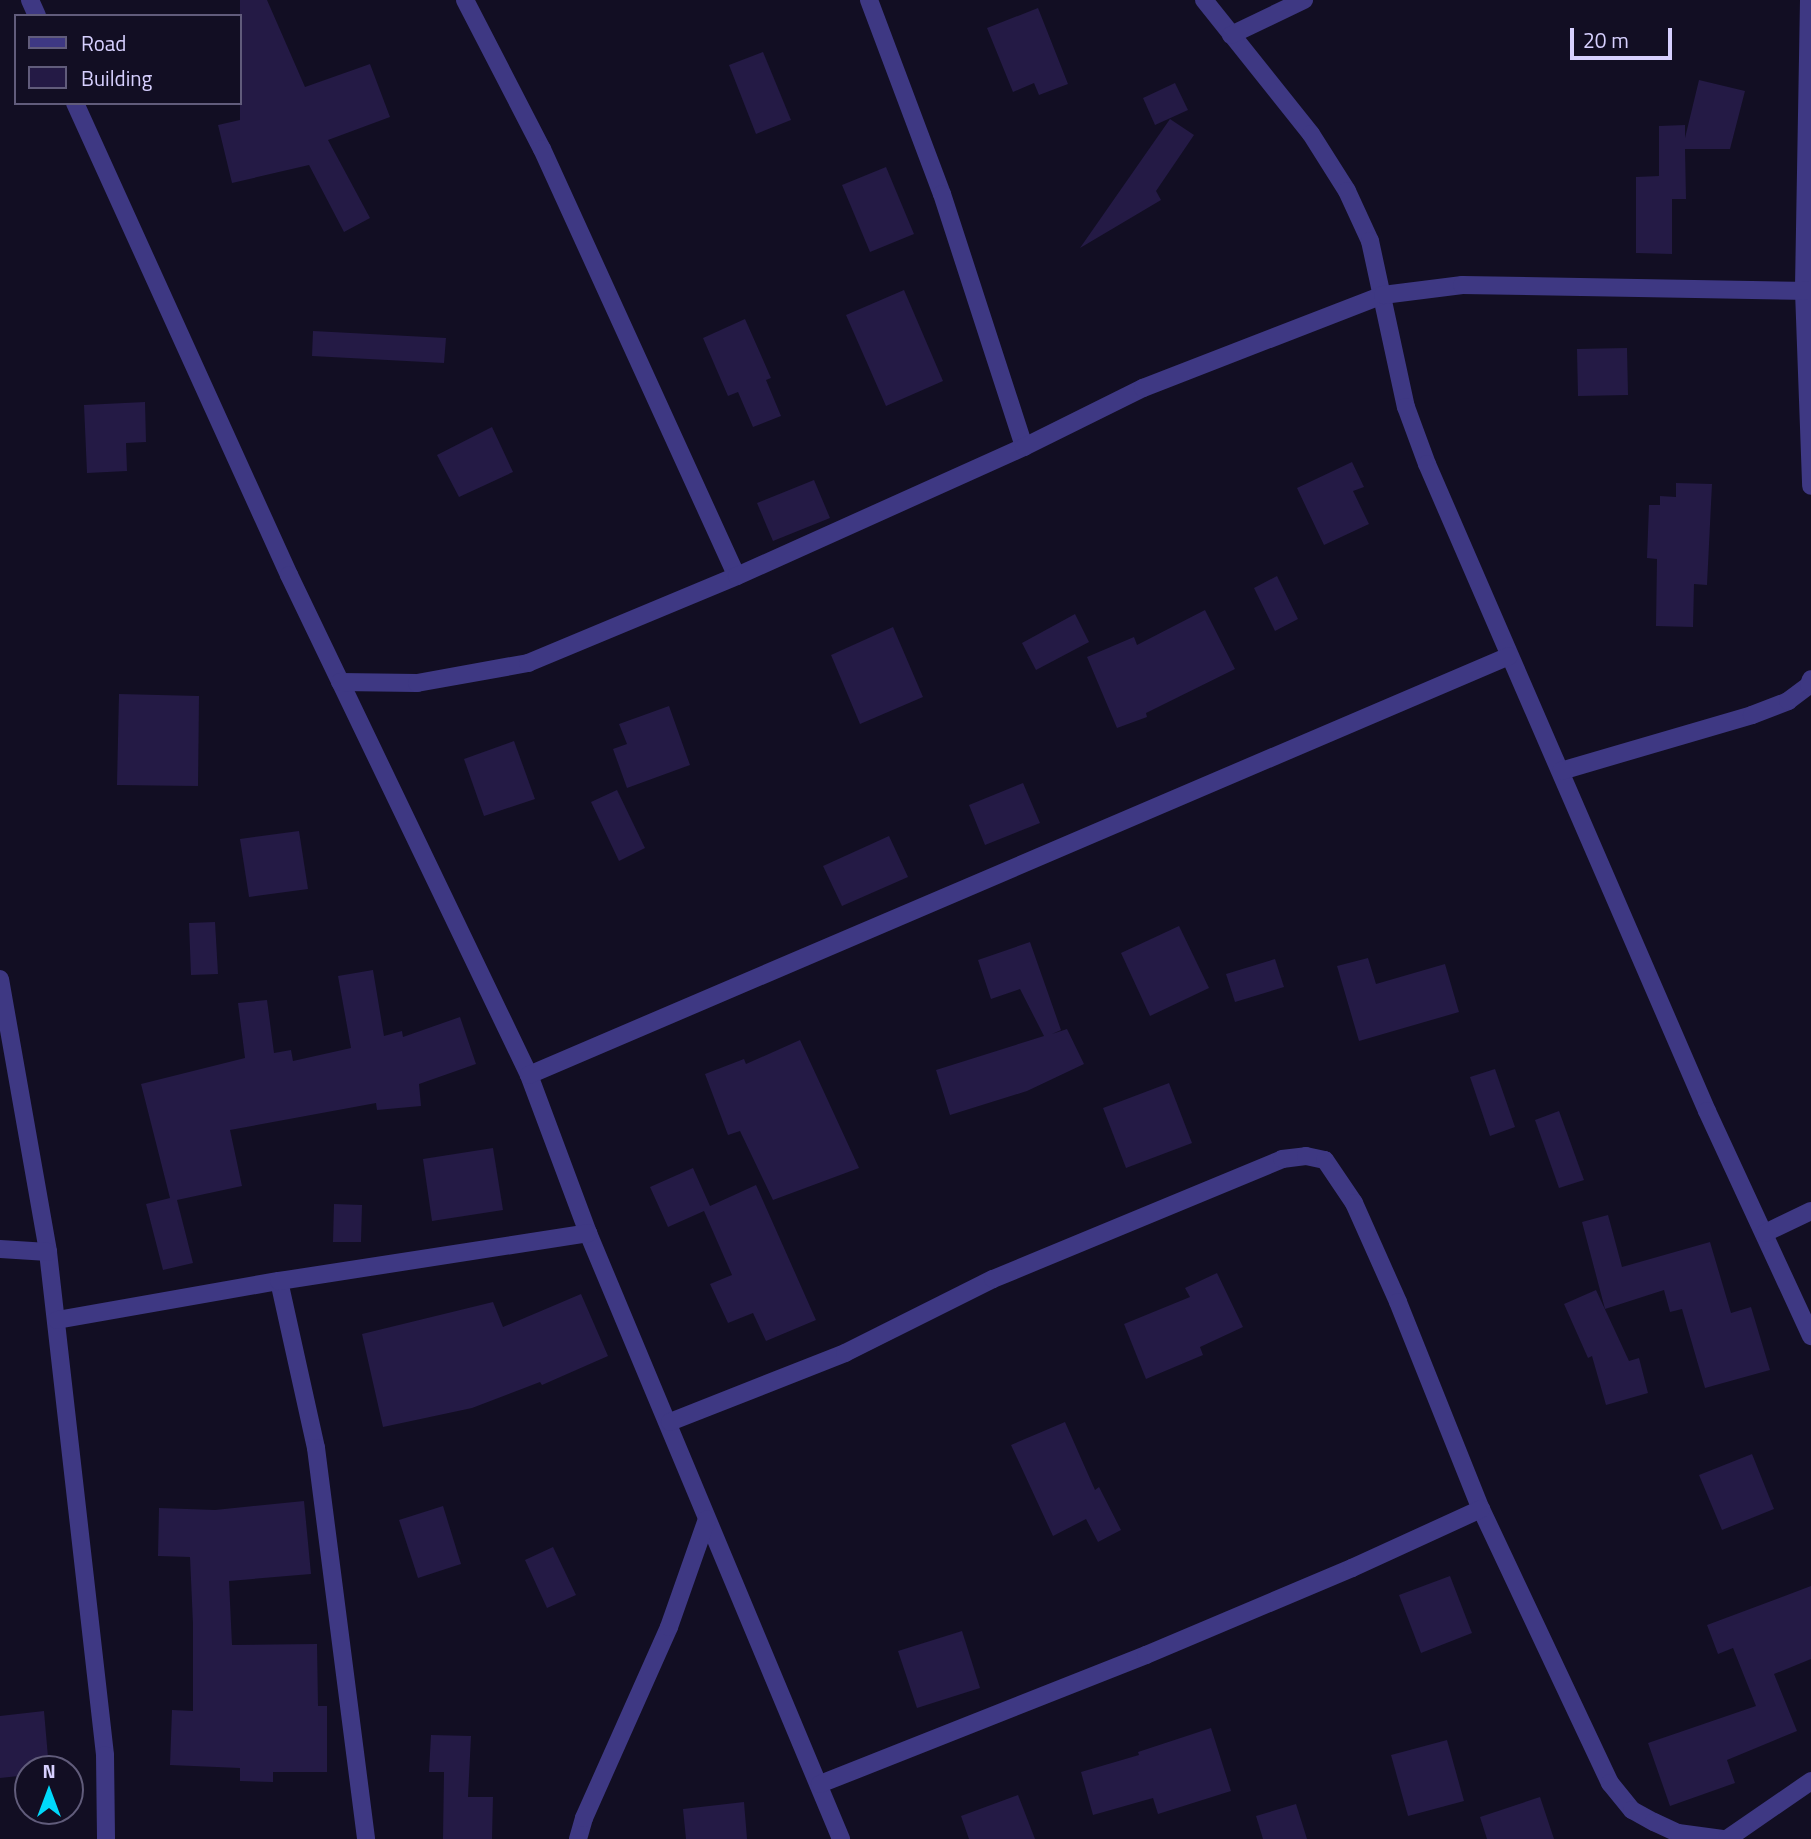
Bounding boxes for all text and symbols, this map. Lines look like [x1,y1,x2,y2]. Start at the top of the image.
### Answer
legend [14,14,242,105]
scale bar [1573,14,1674,58]
text: 20 m [1583,24,1629,56]
text: Road [81,27,126,59]
text: Building [81,62,152,94]
north arrow [14,1755,84,1825]
text: N [42,1756,56,1785]

